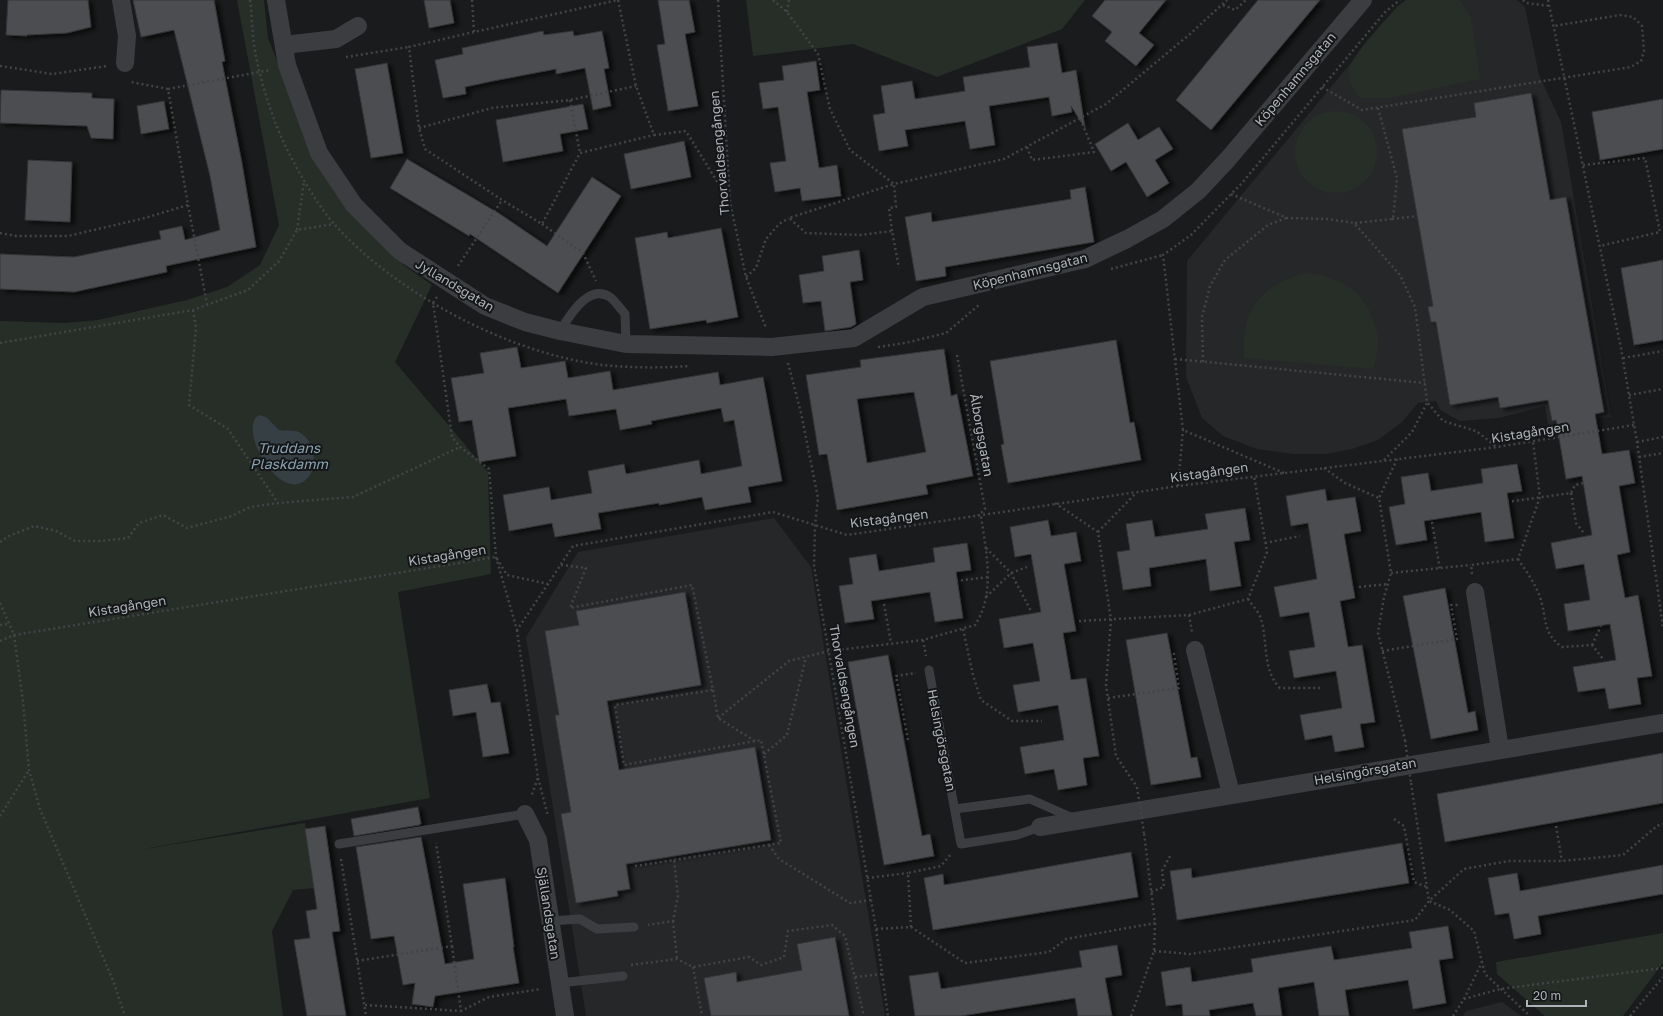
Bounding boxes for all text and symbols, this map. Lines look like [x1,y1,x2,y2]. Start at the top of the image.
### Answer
street label: Köpenhamnsgatan [1251,29,1339,129]
street label: Thorvaldsengången [706,90,732,216]
street label: Köpenhamnsgatan [971,249,1089,293]
street label: Jyllandsgatan [413,255,497,315]
street label: Ålborgsgatan [967,392,997,478]
street label: Kistagången [1490,418,1570,446]
water label: Truddans Plaskdamm [250,439,329,472]
street label: Kistagången [1169,459,1249,485]
street label: Kistagången [849,505,929,531]
street label: Kistagången [407,541,487,569]
street label: Kistagången [87,592,167,620]
street label: Thorvaldsengången [826,623,864,749]
street label: Helsingörsgatan [924,688,960,792]
street label: Helsingörsgatan [1313,754,1417,788]
street label: Själlandsgatan [534,866,564,960]
scale bar [1527,982,1586,1008]
text: 20 m [1533,988,1561,1003]

